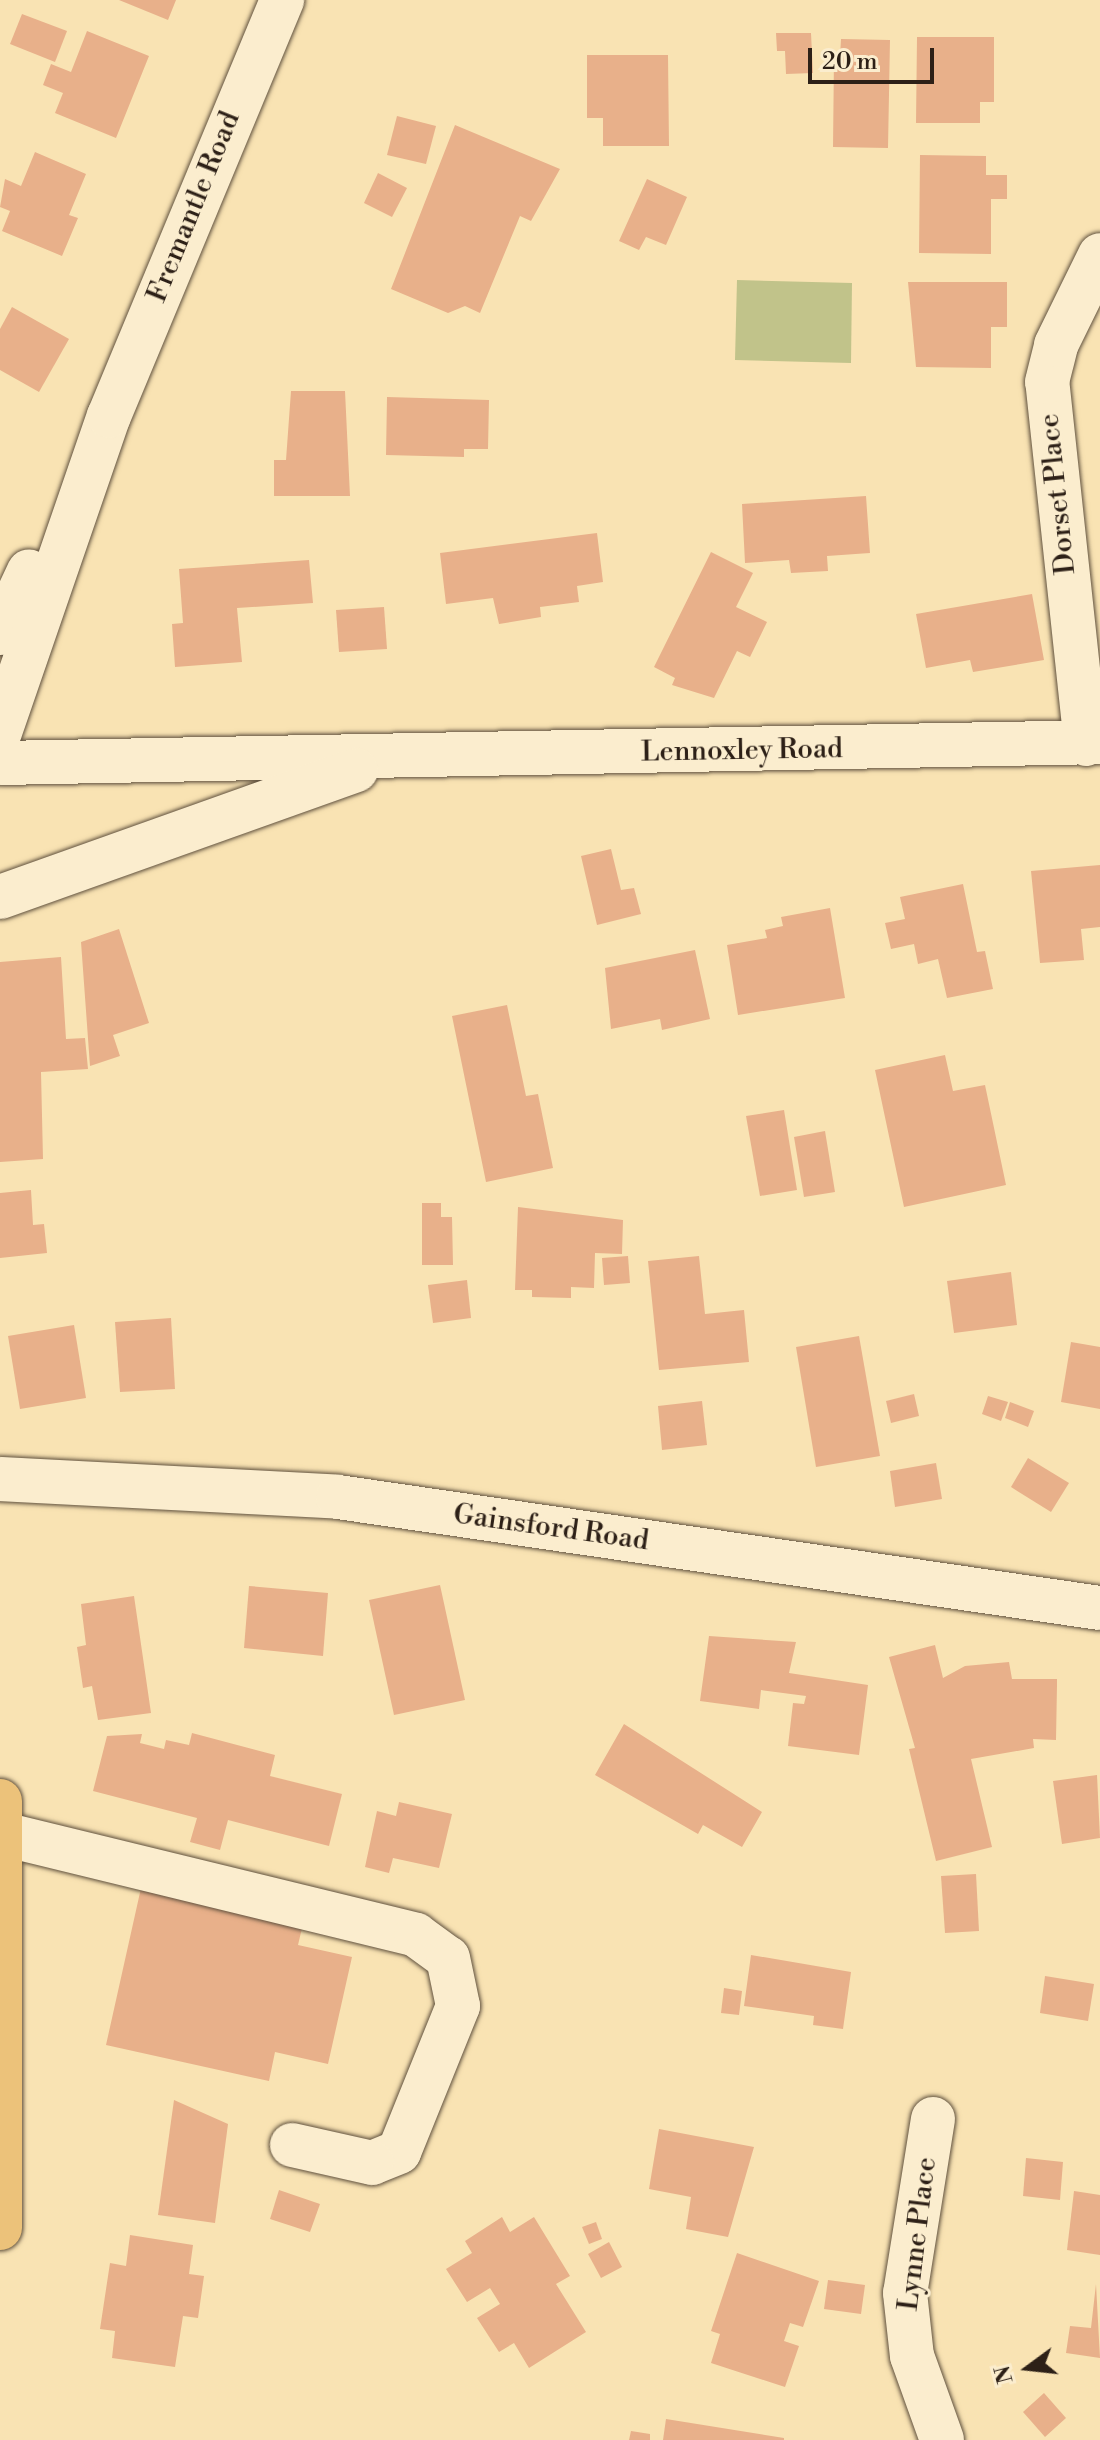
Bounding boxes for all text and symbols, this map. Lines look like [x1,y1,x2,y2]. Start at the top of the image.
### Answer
scale bar [812,32,938,82]
text: 20 m [822,47,878,77]
street label: Fremantle Road [140,107,248,307]
street label: Dorset Place [1033,412,1083,576]
street label: Lennoxley Road [641,732,843,770]
street label: Gainsford Road [451,1498,651,1558]
street label: Lynne Place [892,2155,944,2313]
north arrow [988,2328,1068,2408]
text: N [989,2362,1020,2386]

